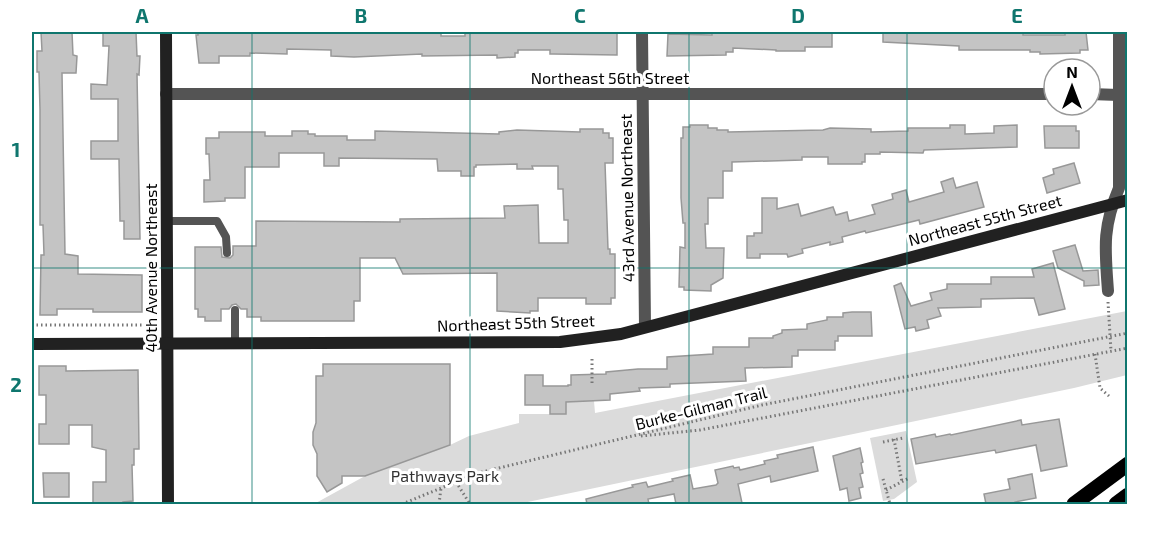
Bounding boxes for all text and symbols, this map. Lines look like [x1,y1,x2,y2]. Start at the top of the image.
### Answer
text: A [135,3,149,27]
text: B [355,3,367,27]
text: C [574,3,586,27]
text: D [791,3,805,27]
text: E [1011,3,1023,27]
north arrow [1042,57,1102,117]
text: N [1066,62,1078,81]
street label: Northeast 56th Street [531,68,689,87]
street label: 43rd Avenue Northeast [616,114,637,282]
text: 1 [12,137,20,161]
street label: 40th Avenue Northeast [141,183,160,353]
street label: Northeast 55th Street [906,190,1064,249]
street label: Northeast 55th Street [437,310,595,335]
text: 2 [10,372,22,396]
street label: Burke-Gilman Trail [633,382,769,433]
park label: Pathways Park [391,466,499,485]

